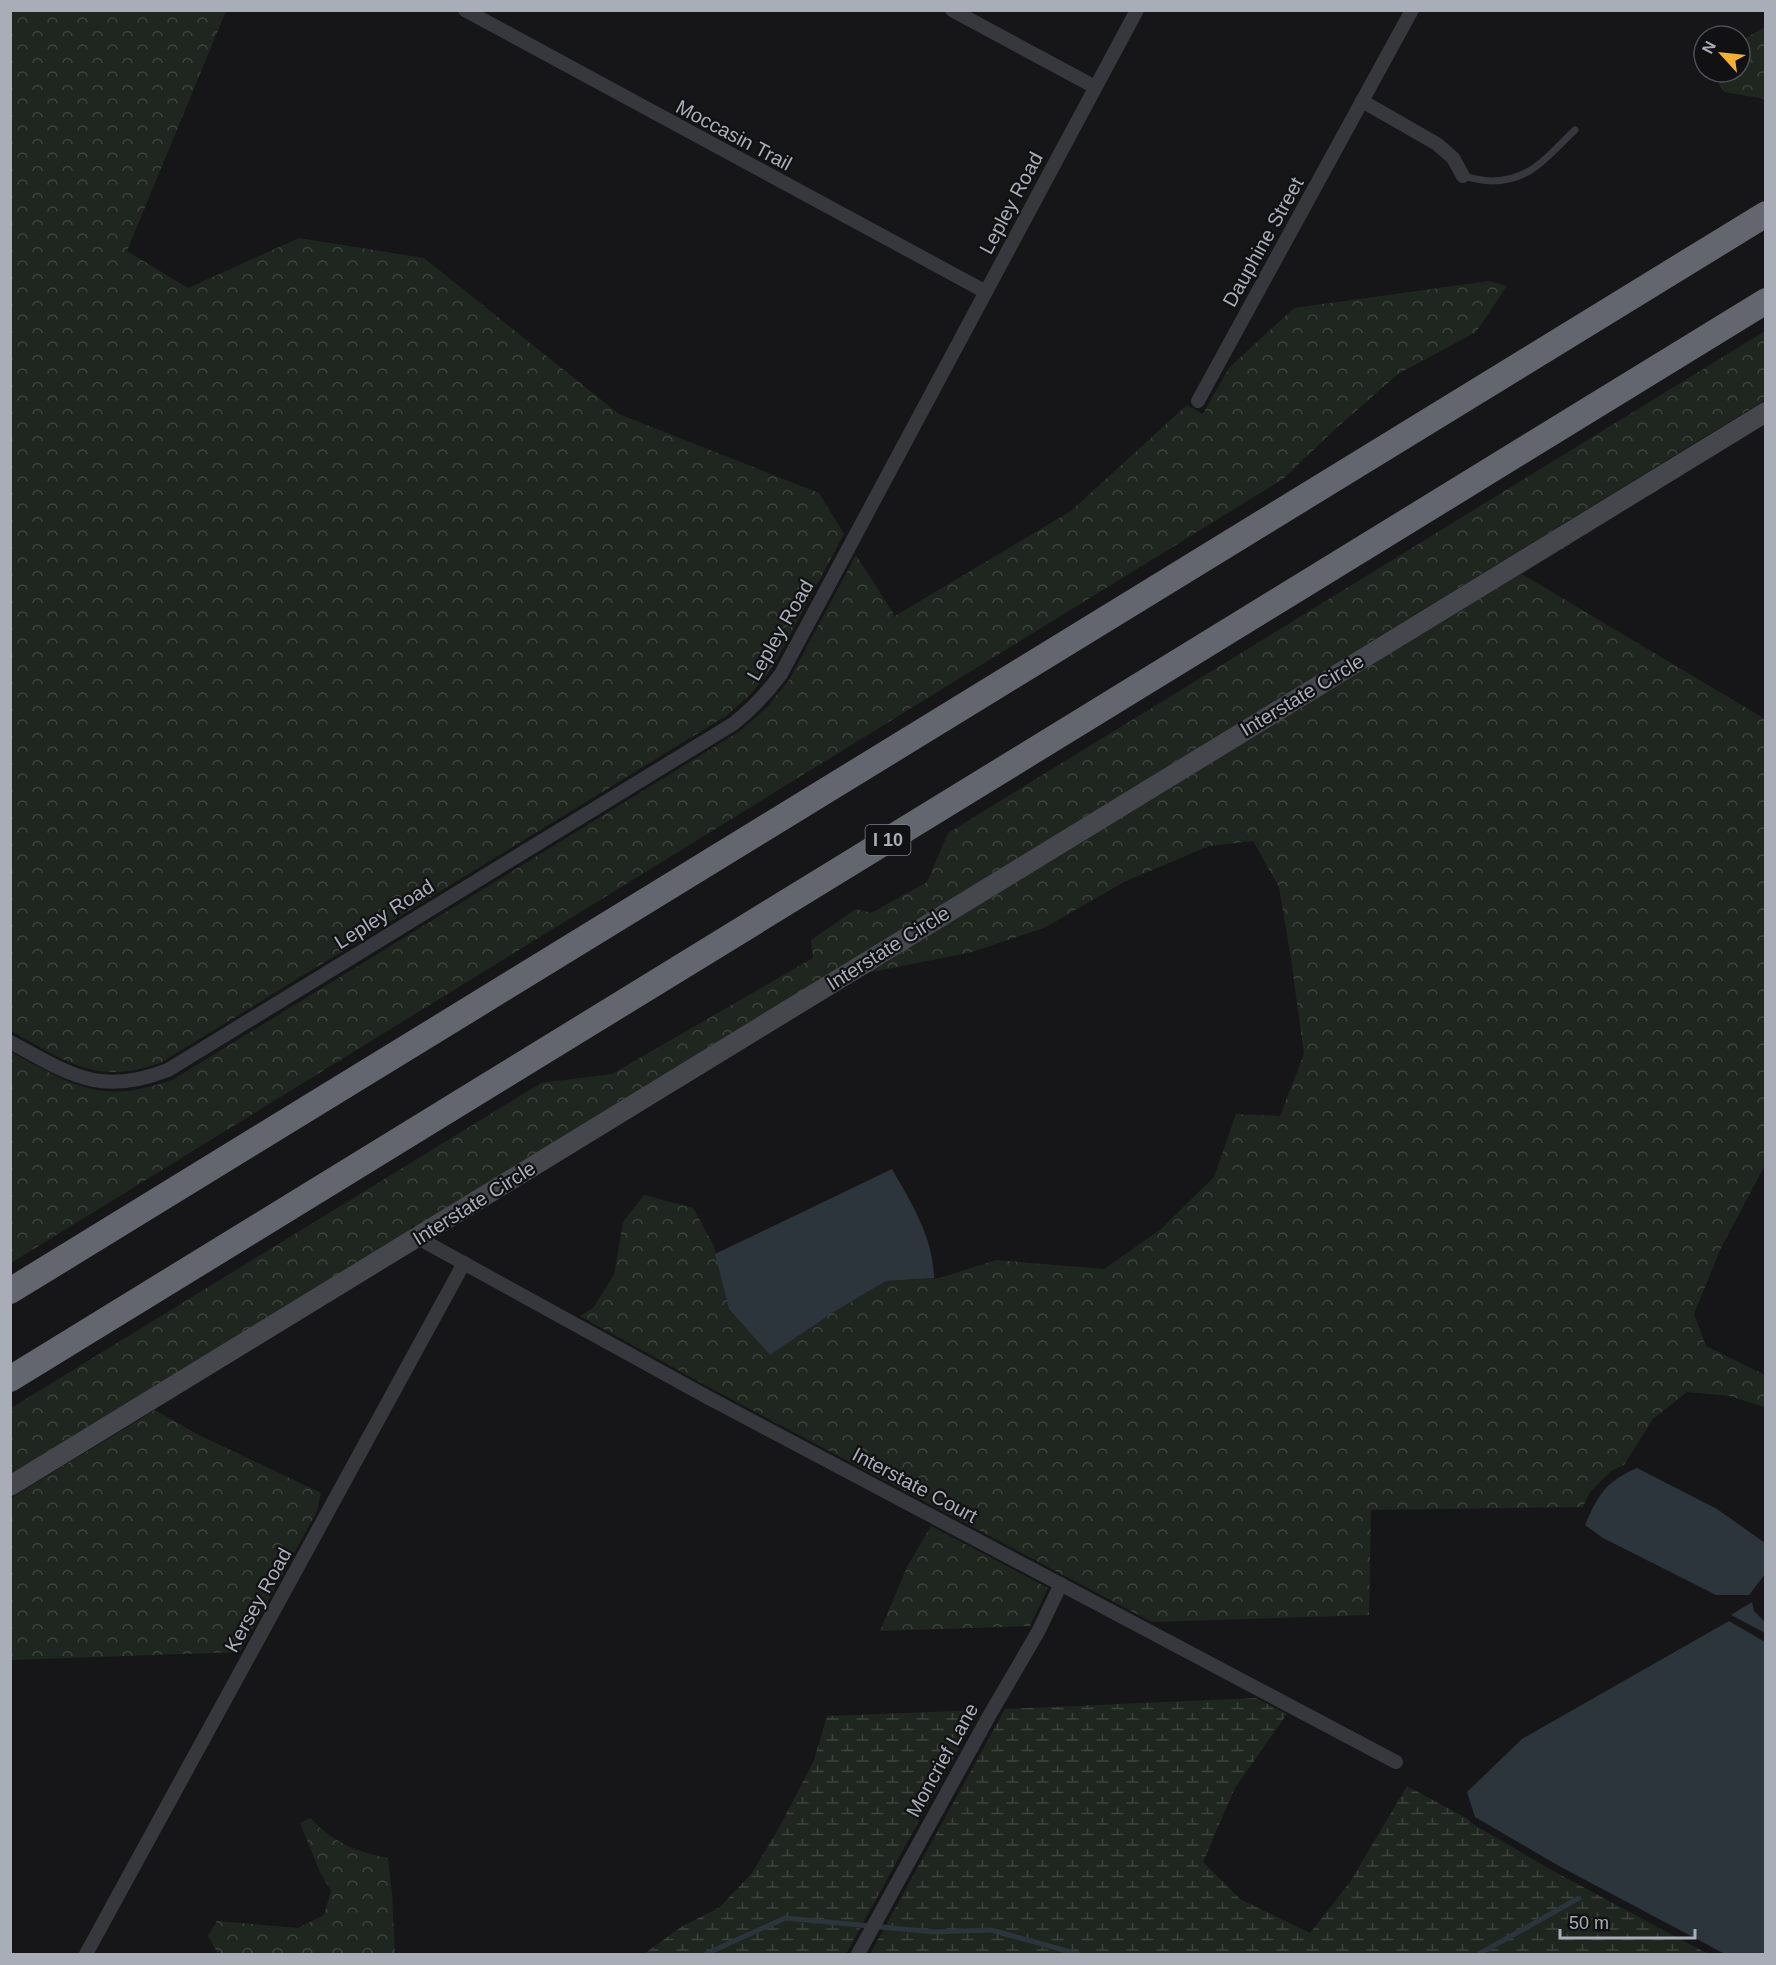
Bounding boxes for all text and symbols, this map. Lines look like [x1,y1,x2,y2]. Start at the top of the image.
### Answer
north arrow [1692,24,1752,84]
text: N [1699,38,1719,56]
street label: Moccasin Trail [672,95,796,175]
street label: Lepley Road [975,148,1047,258]
street label: Dauphine Street [1218,173,1308,311]
street label: Lepley Road [742,576,818,684]
street label: Interstate Circle [1236,650,1368,740]
road number: I 10 [866,825,910,855]
street label: Lepley Road [331,875,437,953]
street label: Interstate Circle [823,902,953,994]
street label: Interstate Circle [409,1157,539,1249]
street label: Interstate Court [849,1443,981,1527]
street label: Kersey Road [220,1544,296,1656]
street label: Moncrief Lane [902,1699,982,1821]
scale bar [1560,1902,1695,1940]
text: 50 m [1569,1913,1609,1933]

